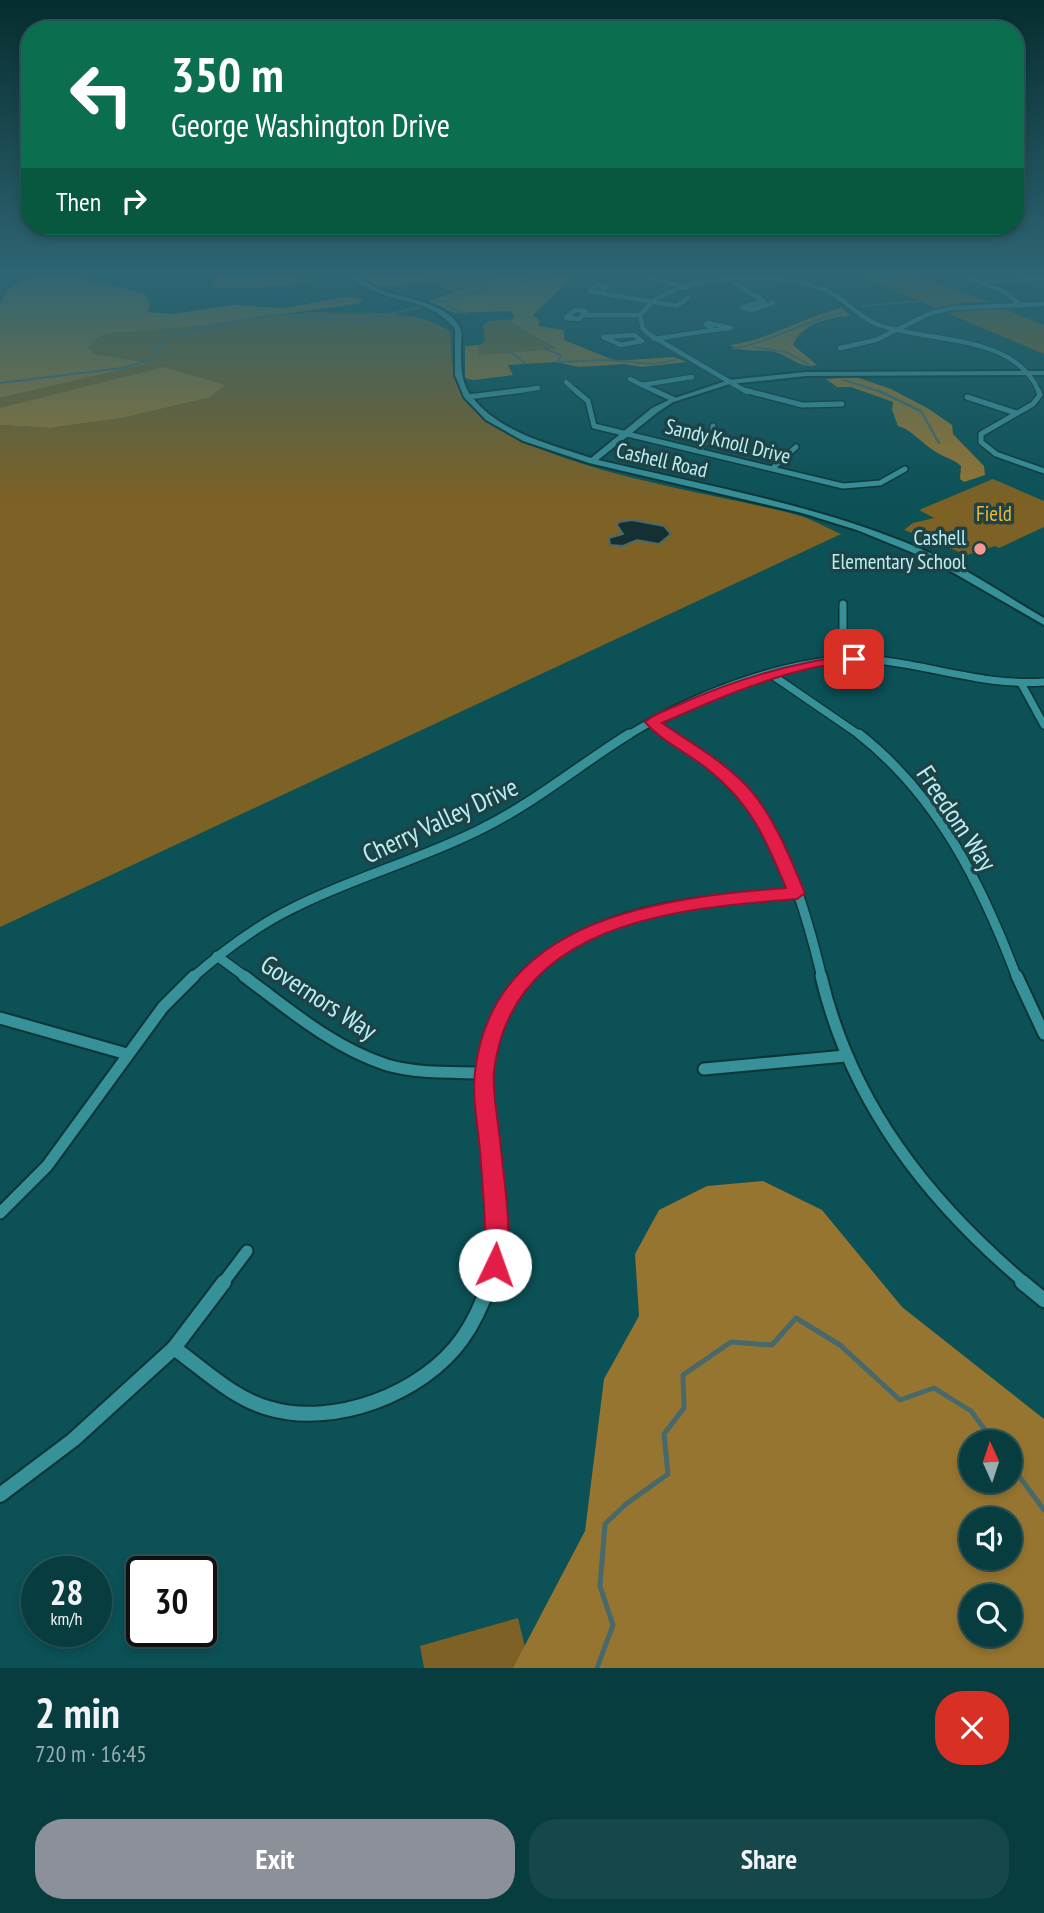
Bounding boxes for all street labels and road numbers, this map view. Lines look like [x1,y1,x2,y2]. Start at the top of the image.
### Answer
street label: Sandy Knoll Drive [663,412,793,470]
street label: Cashell Road [614,436,710,484]
street label: Freedom Way [910,759,1004,877]
street label: Cherry Valley Drive [357,770,523,870]
street label: Governors Way [255,947,384,1047]

